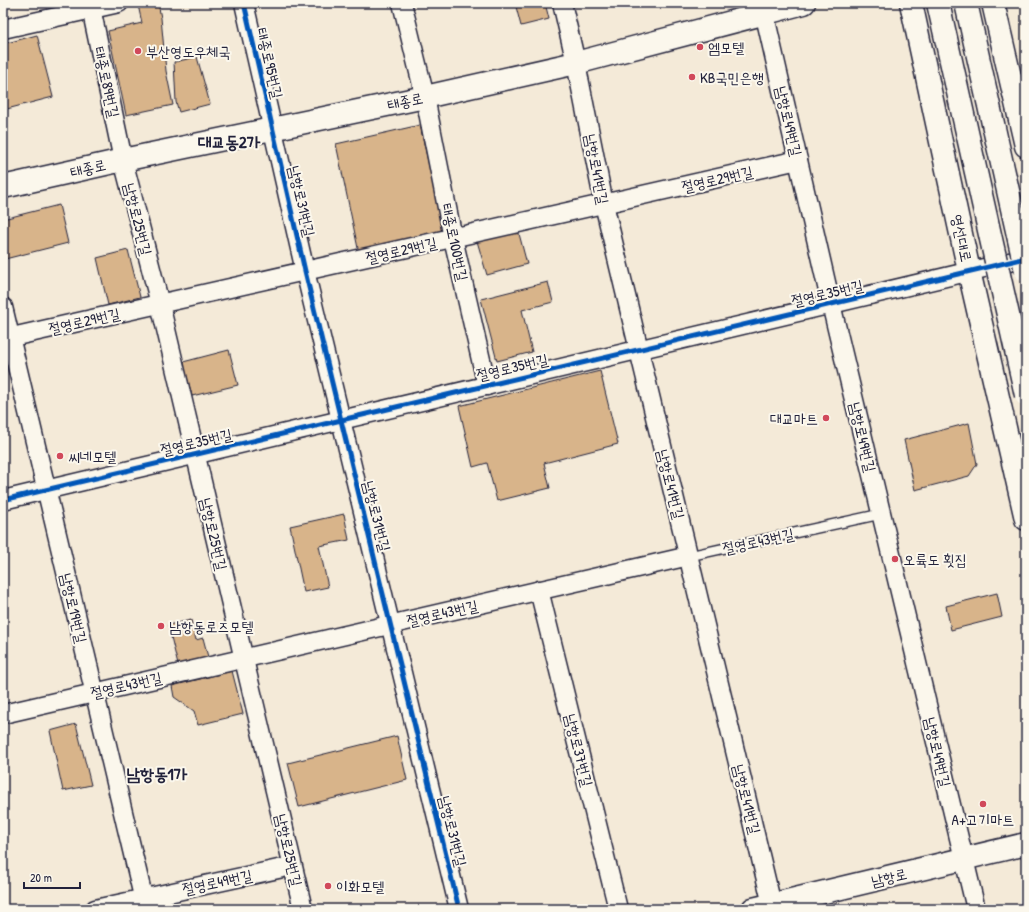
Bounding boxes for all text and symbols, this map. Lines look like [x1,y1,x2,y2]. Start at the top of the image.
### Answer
street label: 태종로95번길 [252,25,288,101]
place label: 엠모텔 [708,37,744,58]
place label: 부산영도우체국 [146,41,231,62]
marker: 엠모텔 [695,42,705,52]
street label: 태종로89번길 [89,44,125,120]
marker: 부산영도우체국 [133,46,143,56]
place label: KB국민은행 [700,67,764,88]
marker: KB국민은행 [687,72,697,82]
street label: 남항로49번길 [771,84,807,158]
street label: 태종로 [385,87,425,115]
district label: 대교동2가 [198,130,261,153]
street label: 남항로41번길 [580,132,614,206]
street label: 태종로 [68,154,108,182]
street label: 절영로29번길 [679,161,755,197]
street label: 남항로31번길 [284,163,320,239]
street label: 남항로25번길 [119,181,157,257]
street label: 태종로100번길 [436,201,474,283]
street label: 영선대로 [947,212,977,264]
street label: 절영로29번길 [363,232,439,268]
street label: 절영로35번길 [789,275,865,311]
street label: 절영로29번길 [46,303,122,339]
street label: 절영로35번길 [474,349,550,385]
street label: 남항로49번길 [845,400,881,474]
place label: 대교마트 [770,408,818,429]
marker: 대교마트 [821,413,831,423]
street label: 절영로35번길 [158,424,234,460]
place label: 씨네모텔 [68,446,116,467]
street label: 남항로41번길 [652,447,690,521]
marker: 씨네모텔 [55,451,65,461]
street label: 남항로31번길 [358,478,396,554]
street label: 남항로25번길 [195,496,233,572]
street label: 절영로43번길 [720,523,796,559]
place label: 오륙도 횟집 [903,549,967,570]
marker: 오륙도 횟집 [890,554,900,564]
street label: 남항로19번길 [56,571,92,645]
street label: 절영로43번길 [404,595,480,631]
place label: 남항동로즈모텔 [169,616,254,637]
marker: 남항동로즈모텔 [156,621,166,631]
street label: 절영로43번길 [88,667,164,703]
street label: 남항로37번길 [560,711,598,789]
street label: 남항로49번길 [920,715,956,789]
district label: 남항동1가 [127,762,188,785]
street label: 남항로41번길 [728,762,766,836]
street label: 남항로31번길 [434,793,472,869]
marker: A+고기마트 [978,799,988,809]
place label: A+고기마트 [952,809,1014,830]
street label: 남항로25번길 [270,812,308,888]
street label: 남항로 [869,863,909,891]
scale bar [24,864,80,890]
street label: 절영로49번길 [180,864,254,900]
text: 20 m [30,869,52,886]
place label: 이화모텔 [336,876,384,897]
marker: 이화모텔 [323,881,333,891]

